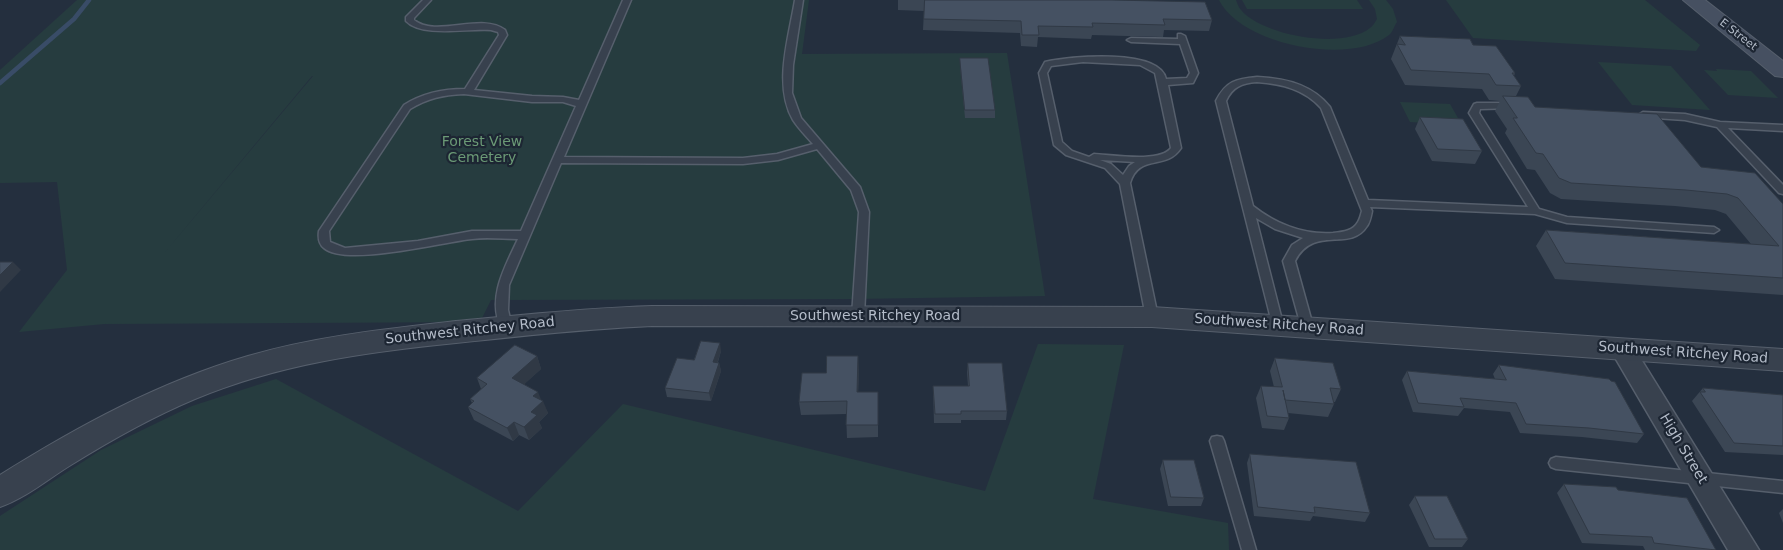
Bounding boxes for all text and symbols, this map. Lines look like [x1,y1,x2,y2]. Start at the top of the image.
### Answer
street label: E Street [1717,16,1759,54]
park label: Forest View Cemetery [442,134,522,166]
street label: Southwest Ritchey Road [790,308,960,324]
street label: Southwest Ritchey Road [1194,311,1364,339]
street label: Southwest Ritchey Road [385,314,555,348]
street label: Southwest Ritchey Road [1598,339,1768,367]
street label: High Street [1655,411,1711,487]

